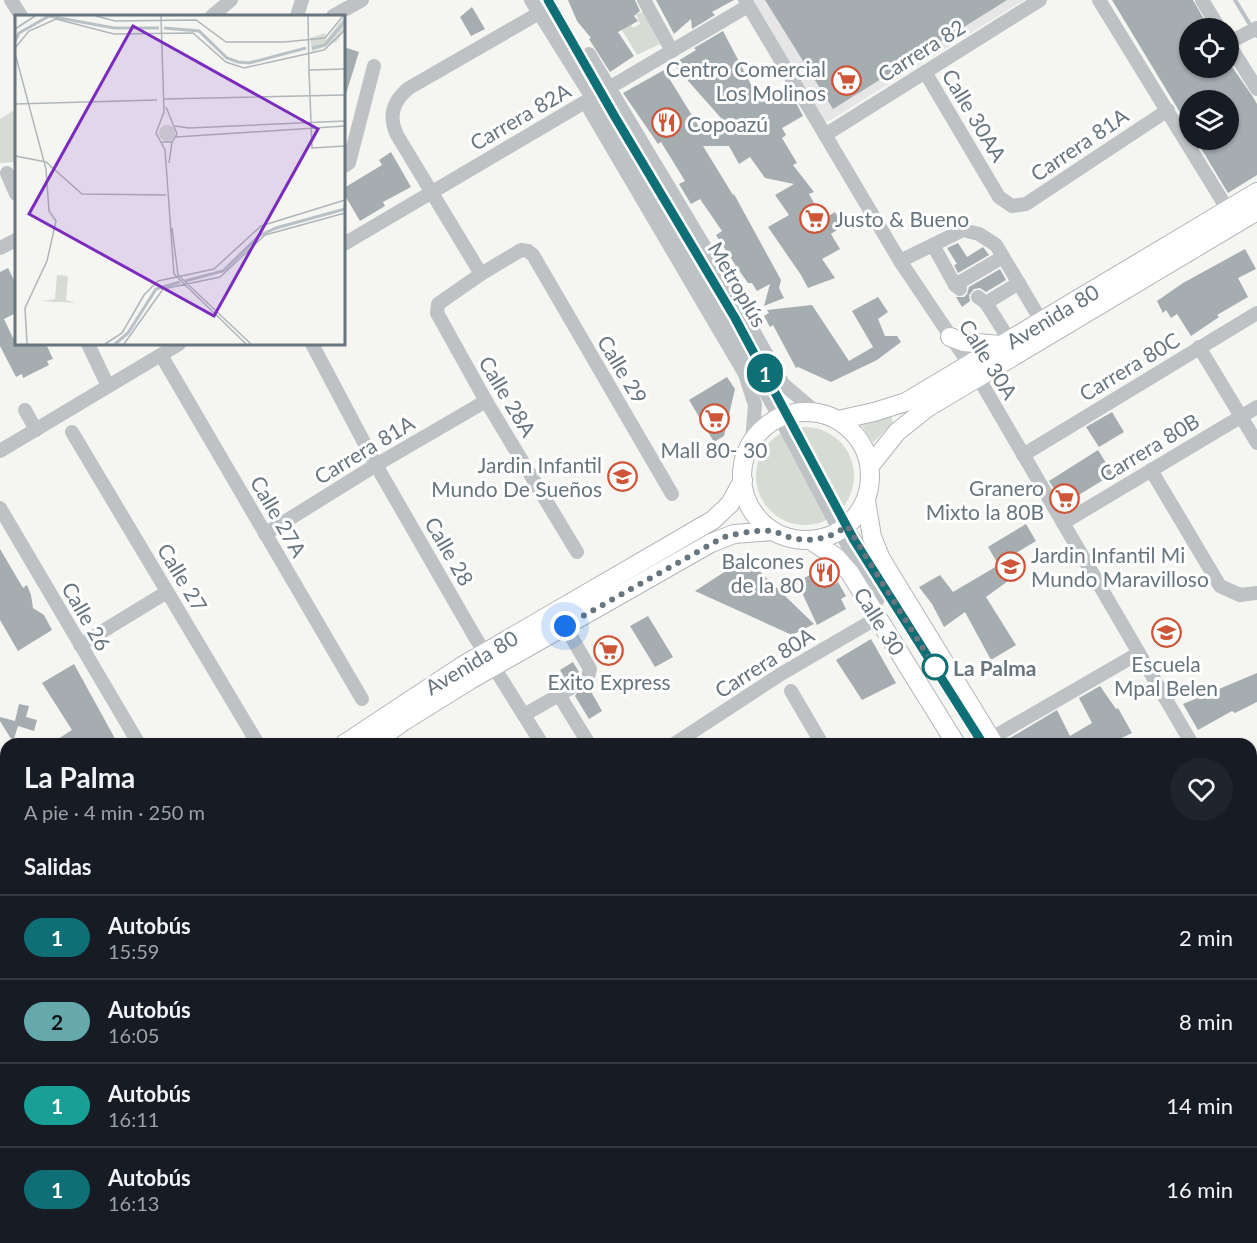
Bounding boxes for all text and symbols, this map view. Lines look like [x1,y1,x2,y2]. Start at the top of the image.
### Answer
street label: Carrera 82 [873,13,969,87]
inset map [15,15,345,345]
map controls [1179,18,1239,150]
button: locate [1179,18,1239,78]
place label: Centro Comercial Los Molinos [666,56,826,105]
supermarket icon: Centro Comercial Los Molinos [831,64,863,96]
street label: Calle 30AA [938,64,1013,167]
street label: Carrera 82A [465,77,576,155]
button: layers [1179,90,1239,150]
street label: Carrera 81A [1025,102,1133,186]
restaurant icon: Copoazú [650,107,682,139]
place label: Copoazú [687,111,768,136]
supermarket icon: Justo & Bueno [798,202,830,234]
place label: Justo & Bueno [835,206,969,231]
street label: Metroplús [704,237,772,331]
street label: Avenida 80 [1001,279,1103,353]
street label: Calle 30A [955,314,1024,404]
street label: Carrera 80C [1075,326,1183,406]
street label: Calle 29 [593,330,653,408]
street label: Calle 28A [474,351,542,441]
line badge: 1 [746,354,784,392]
text: 1 [759,361,771,386]
supermarket icon: Mall 80- 30 [698,402,730,434]
street label: Carrera 80B [1095,408,1203,486]
street label: Carrera 81A [309,409,419,489]
place label: Mall 80- 30 [661,437,767,462]
place label: Jardin Infantil Mundo De Sueños [431,452,602,501]
school or university icon: Jardin Infantil Mundo De Sueños [607,460,639,492]
street label: Calle 27A [246,471,313,562]
place label: Granero Mixto la 80B [926,475,1044,524]
supermarket icon: Granero Mixto la 80B [1049,483,1081,515]
street label: Calle 28 [420,512,480,590]
street label: Calle 27 [153,538,213,616]
place label: Jardin Infantil Mi Mundo Maravilloso [1031,542,1209,591]
place label: Balcones de la 80 [722,548,804,597]
school or university icon: Jardin Infantil Mi Mundo Maravilloso [994,550,1026,582]
restaurant icon: Balcones de la 80 [809,556,841,588]
street label: Calle 26 [57,577,117,655]
street label: Calle 30 [849,582,911,660]
your location [550,611,580,641]
school or university icon: Escuela Mpal Belen [1150,616,1182,648]
street label: Carrera 80A [710,621,819,702]
street label: Avenida 80 [420,625,522,699]
supermarket icon: Exito Express [593,634,625,666]
place label: Escuela Mpal Belen [1114,651,1218,700]
marker: La Palma [922,654,948,680]
place label: La Palma [953,655,1036,680]
place label: Exito Express [547,669,671,694]
button: heart [1170,758,1233,821]
text: La Palma [24,760,135,794]
text: A pie · 4 min · 250 m [24,800,205,824]
text: Salidas [24,853,91,880]
text: Autobús [108,912,191,939]
text: 2 min [1179,924,1233,951]
text: 1 [51,925,63,950]
text: 15:59 [108,939,159,963]
text: Autobús [108,996,191,1023]
text: 8 min [1179,1008,1233,1035]
text: 2 [51,1009,63,1034]
text: 16:05 [108,1023,159,1047]
text: Autobús [108,1080,191,1107]
text: 14 min [1166,1092,1233,1119]
text: 1 [51,1093,63,1118]
text: 16:11 [108,1107,159,1131]
text: Autobús [108,1164,191,1191]
text: 16 min [1166,1176,1233,1203]
text: 1 [51,1177,63,1202]
text: 16:13 [108,1191,159,1215]

